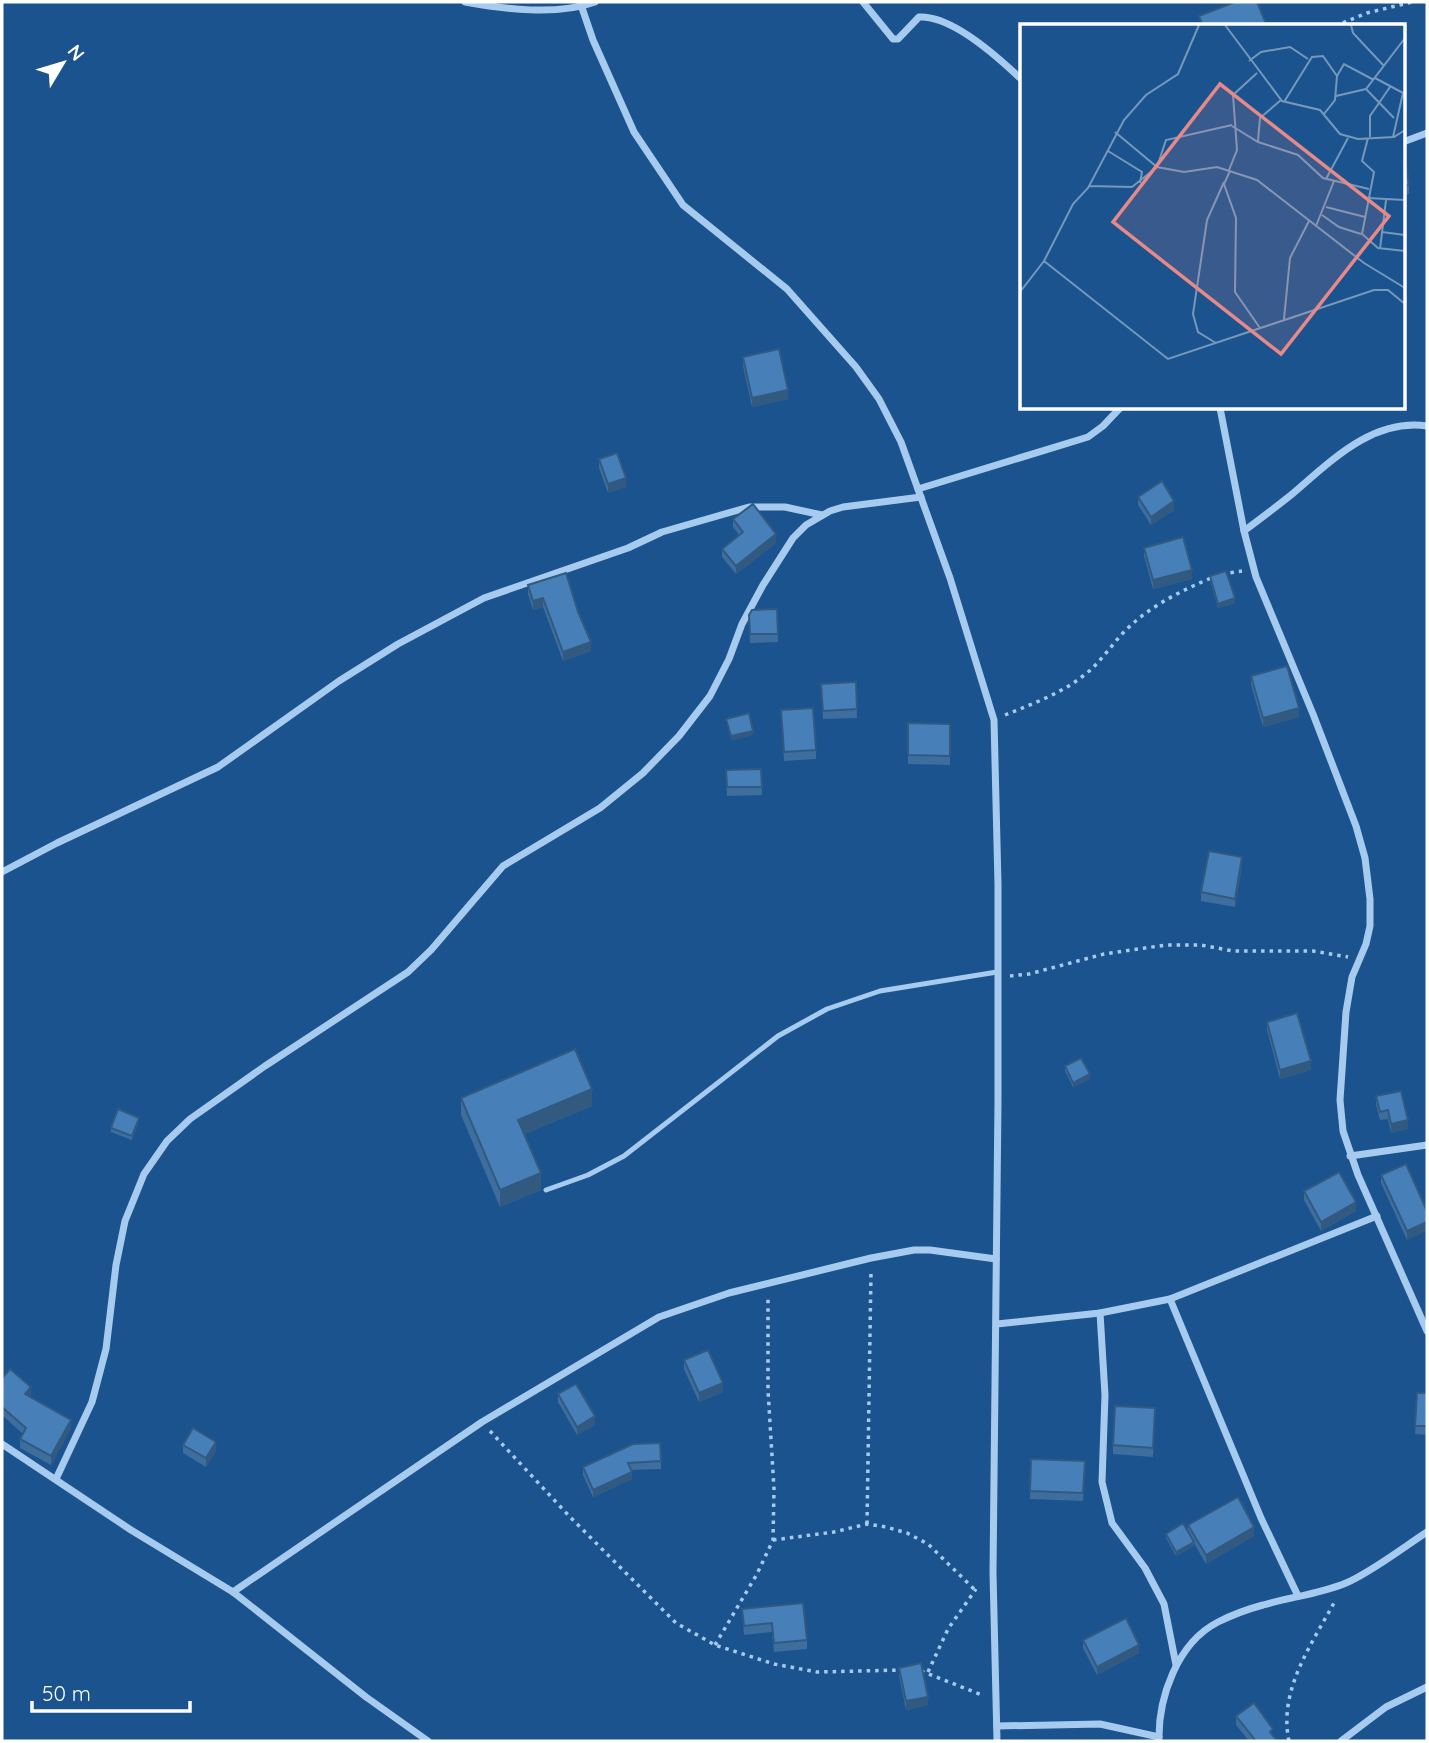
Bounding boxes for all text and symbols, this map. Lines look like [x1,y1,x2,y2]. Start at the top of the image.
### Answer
inset map [1020,24,1404,410]
north arrow [28,28,98,98]
text: N [63,40,90,65]
scale bar [32,1670,189,1714]
text: 50 m [42,1680,91,1706]

